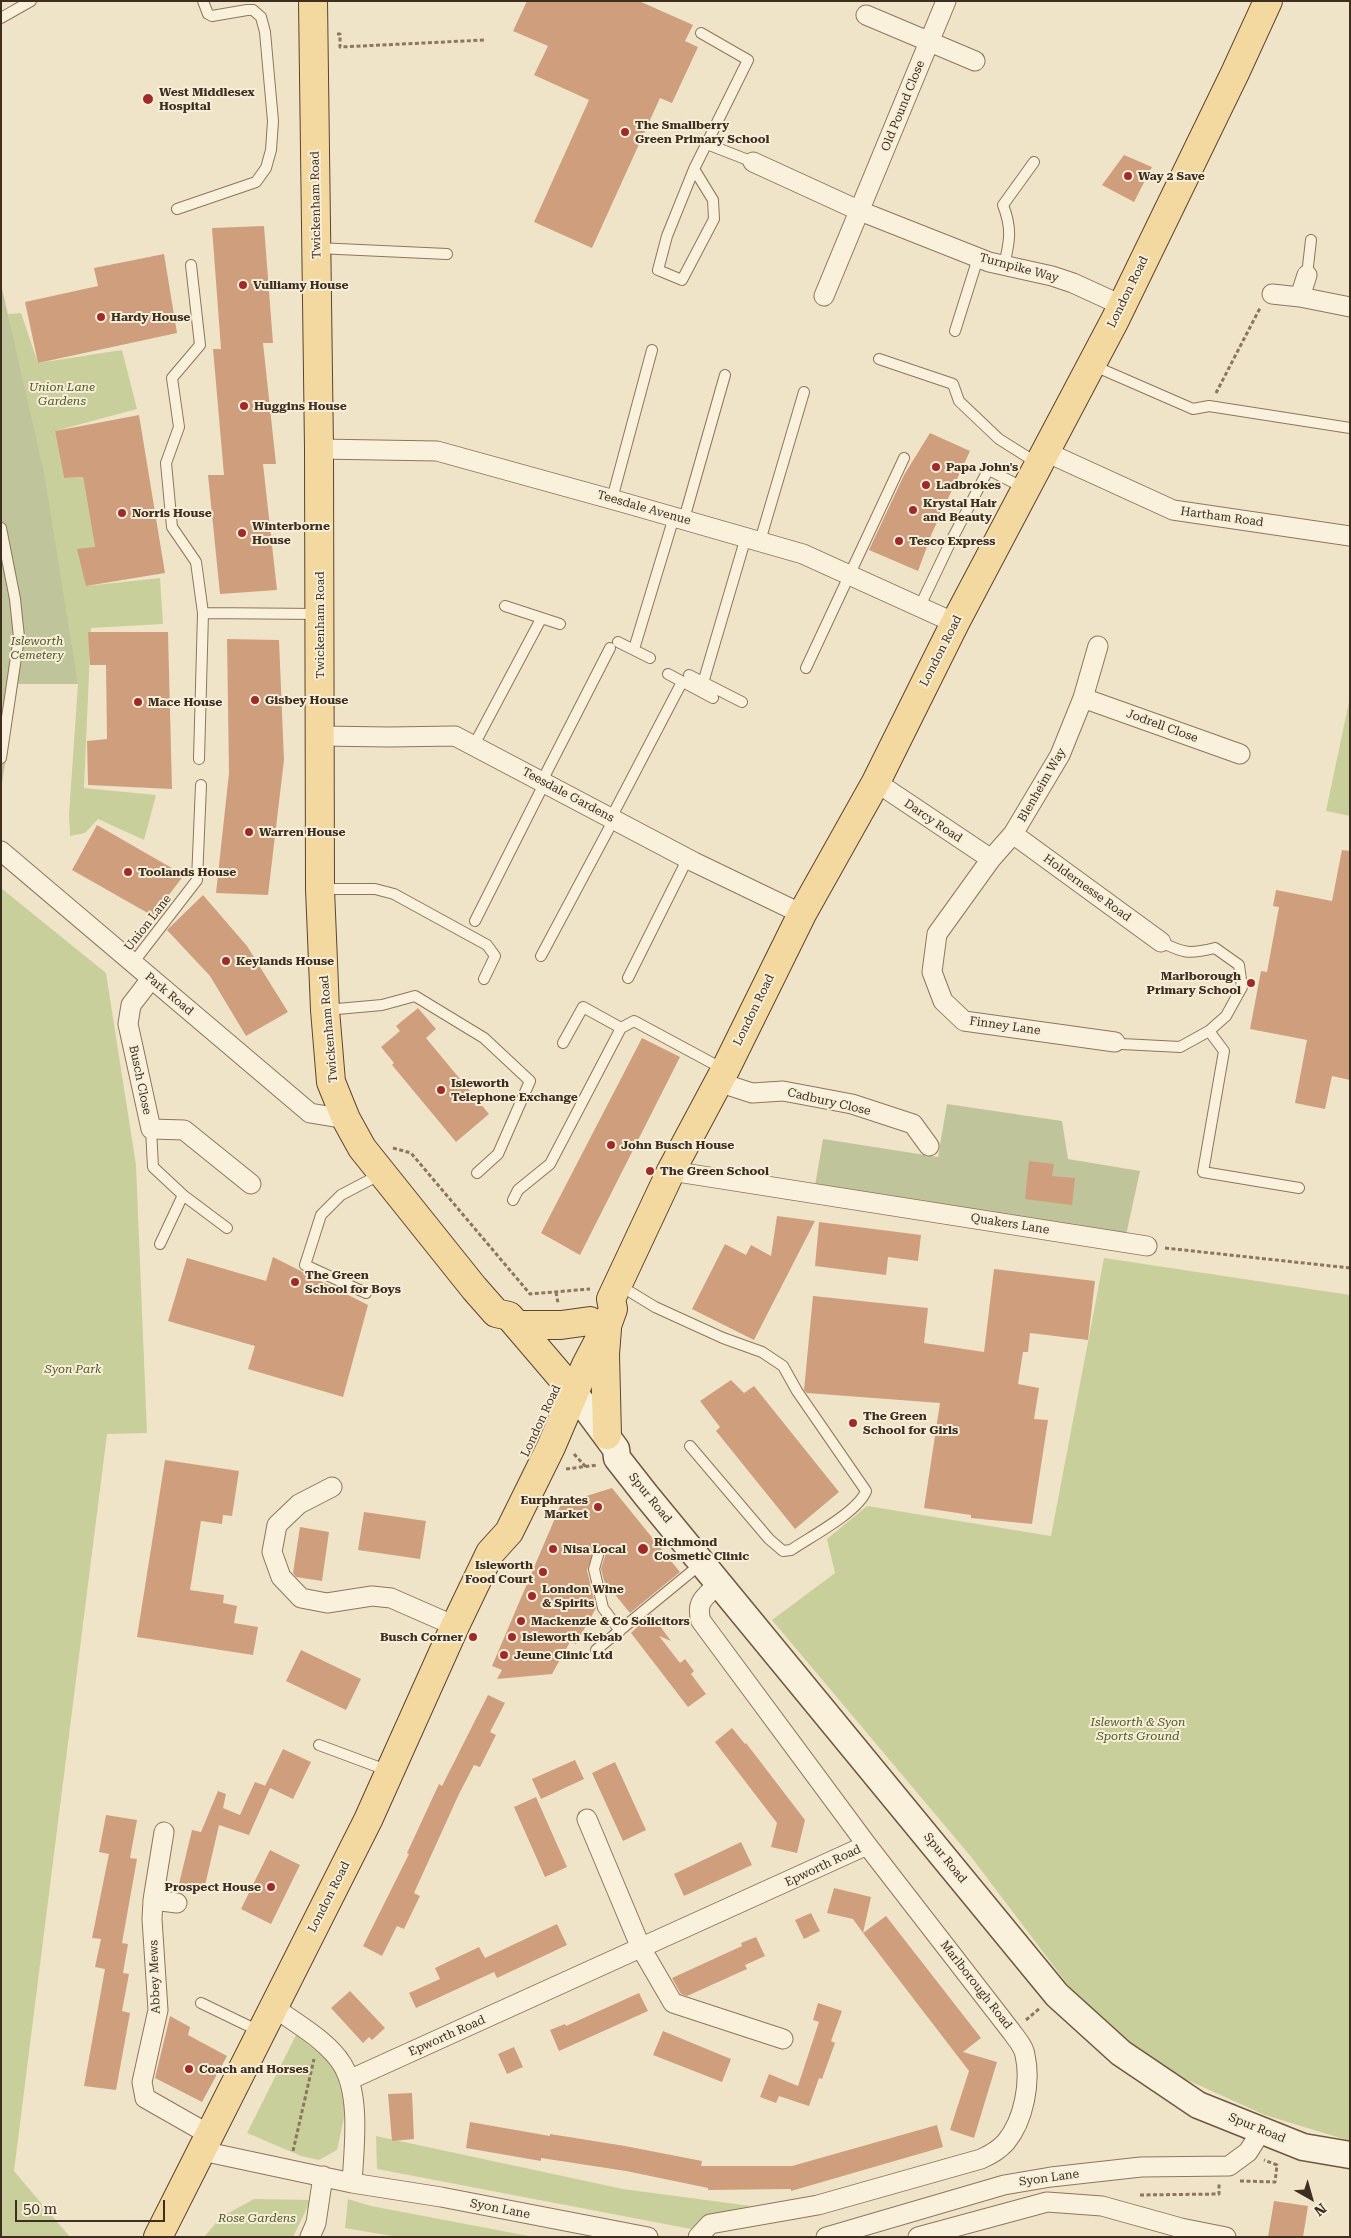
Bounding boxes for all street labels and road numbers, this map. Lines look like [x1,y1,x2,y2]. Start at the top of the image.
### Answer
street label: Old Pound Close [878,58,928,154]
street label: Twickenham Road [308,151,324,259]
street label: Turnpike Way [978,250,1060,286]
street label: London Road [1104,254,1152,330]
street label: Teesdale Avenue [596,488,692,528]
street label: Hartham Road [1180,504,1264,530]
street label: Twickenham Road [313,571,327,679]
street label: London Road [917,613,965,689]
street label: Jodrell Close [1124,706,1200,746]
street label: Blenheim Way [1015,745,1069,825]
street label: Teesdale Gardens [519,765,617,825]
street label: Darcy Road [901,796,965,846]
street label: Holdernesse Road [1040,851,1134,925]
street label: Union Lane [122,892,174,954]
street label: Park Road [142,970,196,1018]
street label: London Road [730,972,778,1048]
street label: Twickenham Road [317,975,341,1083]
street label: Finney Lane [969,1014,1041,1038]
street label: Busch Close [126,1044,154,1116]
street label: Cadbury Close [786,1085,872,1119]
street label: Quakers Lane [970,1211,1050,1237]
street label: London Road [518,1383,564,1459]
street label: Spur Road [625,1470,675,1526]
street label: Spur Road [920,1830,970,1886]
street label: Epworth Road [783,1842,863,1890]
street label: London Road [305,1859,353,1935]
street label: Marlborough Road [937,1938,1015,2032]
street label: Abbey Mews [147,1940,163,2014]
street label: Epworth Road [407,2013,487,2059]
street label: Spur Road [1226,2110,1288,2146]
street label: Syon Lane [1018,2167,1080,2189]
street label: Syon Lane [469,2196,531,2222]

